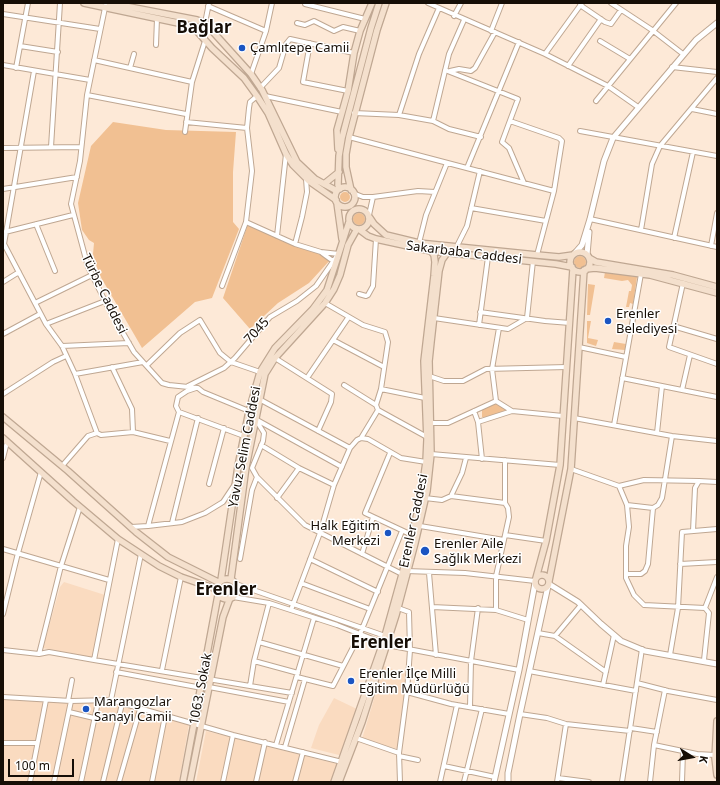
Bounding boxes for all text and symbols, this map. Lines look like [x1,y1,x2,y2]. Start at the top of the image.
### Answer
district label: Bağlar [176,18,232,38]
place label: Çamlıtepe Camii [250,40,349,56]
marker: Çamlıtepe Camii [237,43,247,53]
street label: Sakarbaba Caddesi [405,238,523,268]
street label: Türbe Caddesi [78,251,130,337]
place label: Erenler Belediyesi [616,306,677,337]
street label: 7045 [241,315,273,347]
marker: Erenler Belediyesi [603,316,613,326]
street label: Yavuz Selim Caddesi [226,385,264,509]
street label: Erenler Caddesi [396,473,432,569]
place label: Halk Eğitim Merkezi [311,518,380,549]
marker: Halk Eğitim Merkezi [383,528,393,538]
place label: Erenler Aile Sağlık Merkezi [434,536,522,567]
marker: Erenler Aile Sağlık Merkezi [419,545,431,557]
district label: Erenler [196,580,256,600]
district label: Erenler [351,633,411,653]
street label: 1063. Sokak [186,652,216,726]
place label: Erenler İlçe Milli Eğitim Müdürlüğü [359,666,470,697]
marker: Erenler İlçe Milli Eğitim Müdürlüğü [346,676,356,686]
place label: Marangozlar Sanayi Camii [94,694,171,725]
marker: Marangozlar Sanayi Camii [81,704,91,714]
north arrow [672,737,712,777]
scale bar [10,751,76,777]
text: K [696,754,712,764]
text: 100 m [15,757,50,774]

